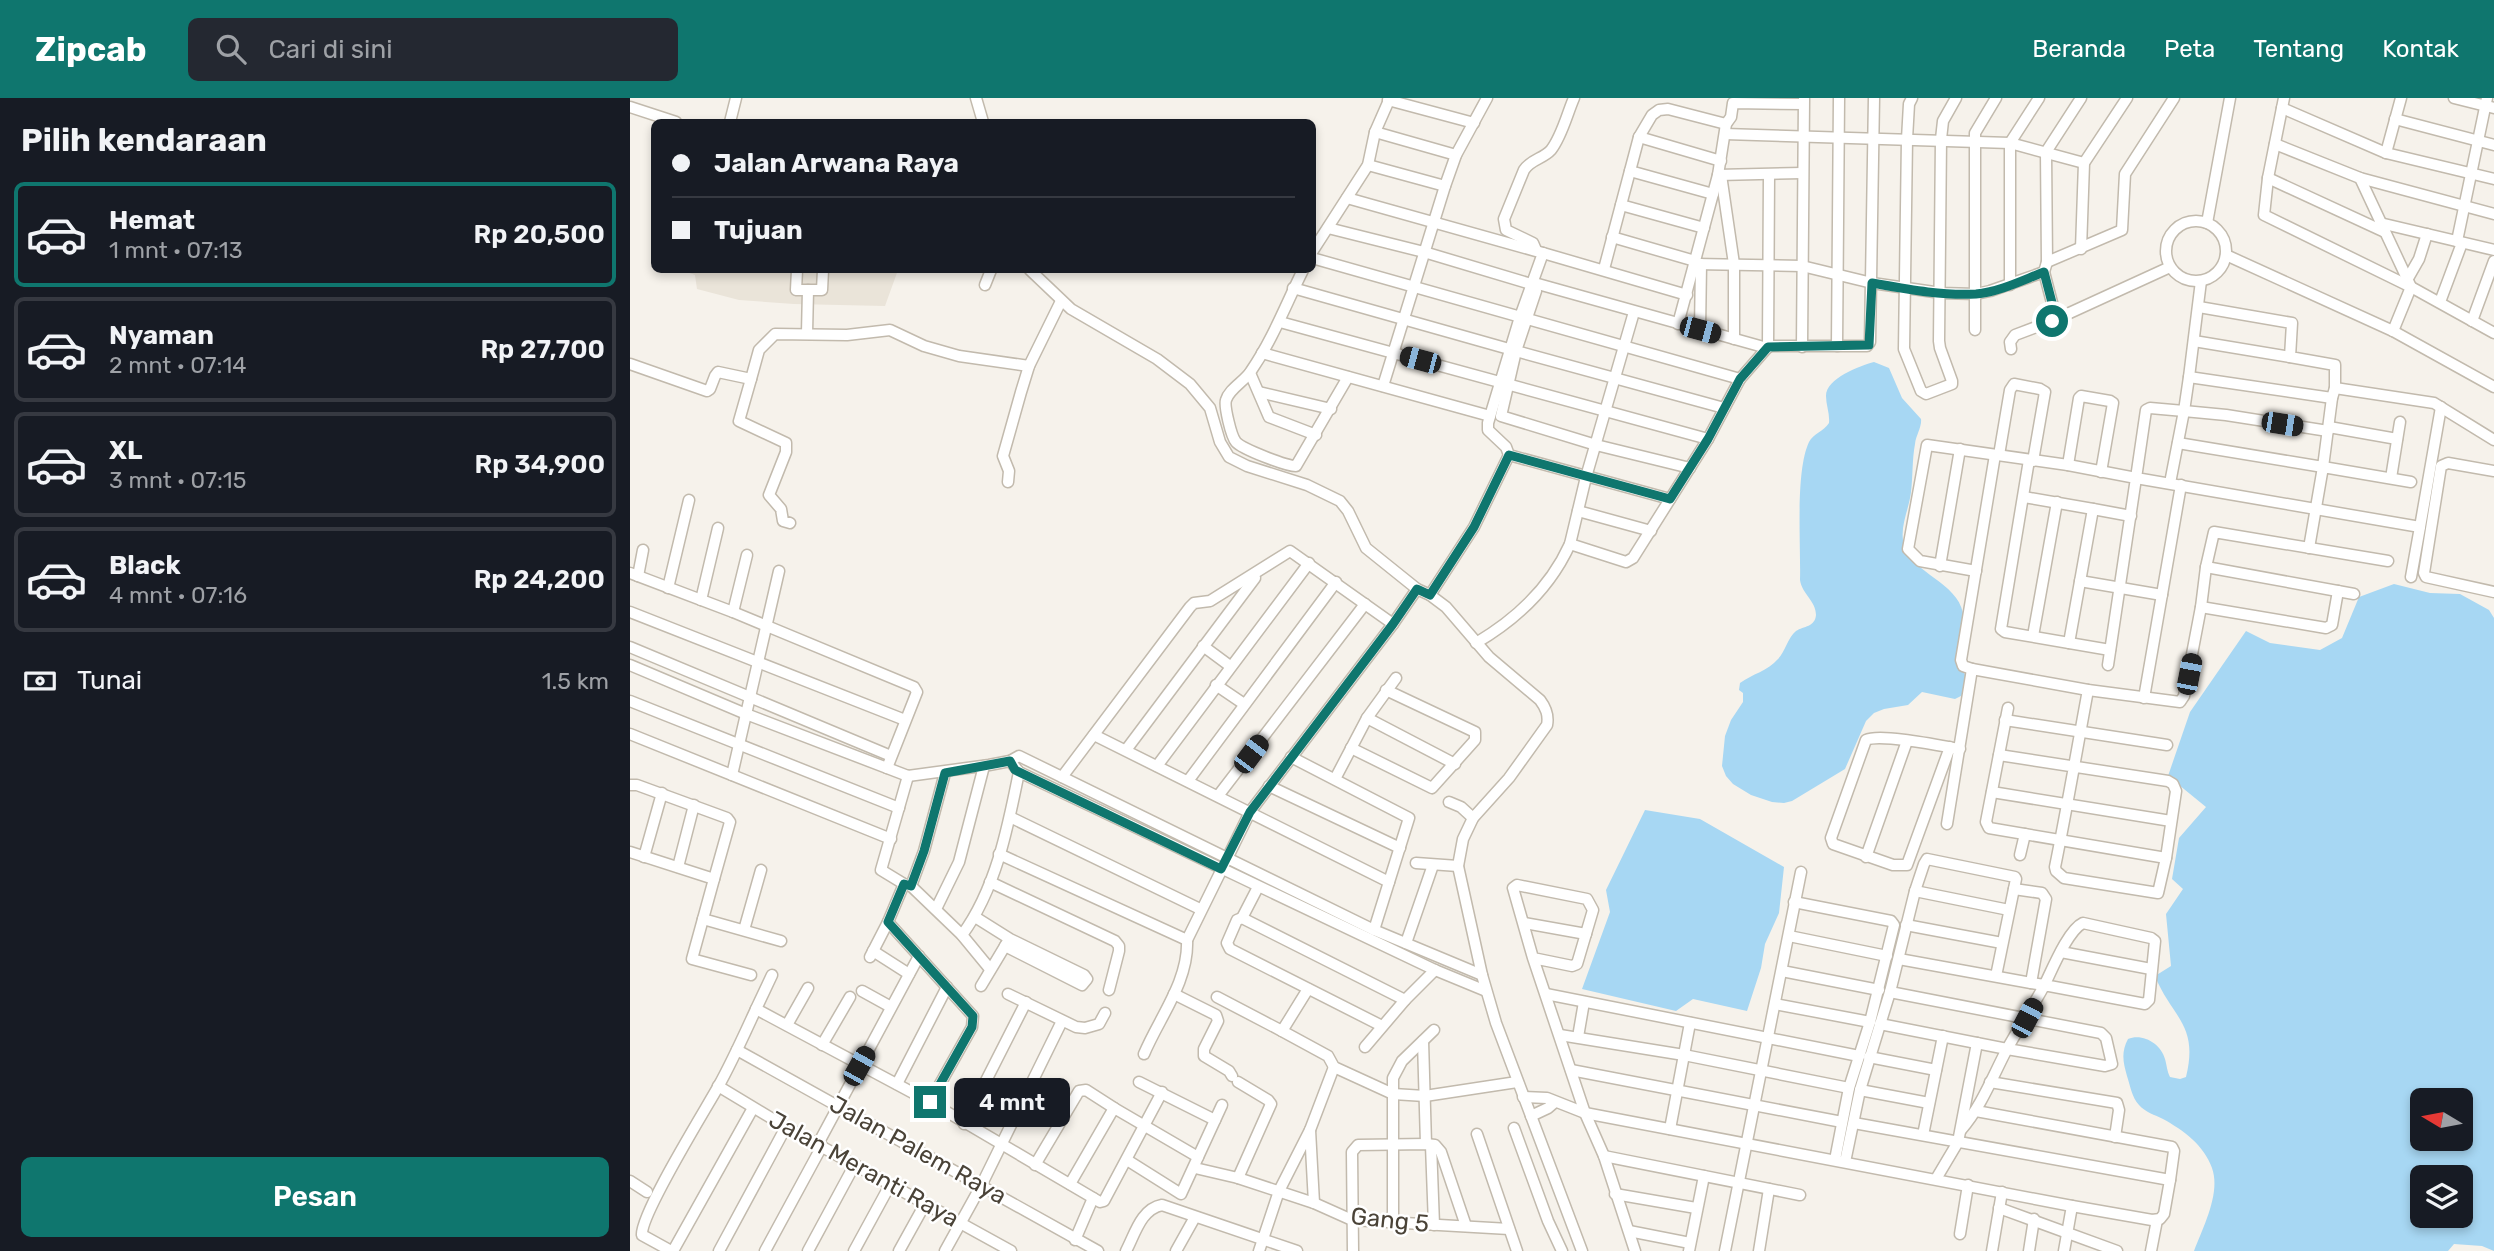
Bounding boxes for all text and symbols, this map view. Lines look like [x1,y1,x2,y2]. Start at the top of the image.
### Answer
search box [188,18,678,81]
text: Zipcab [35,30,146,69]
icon: search [212,30,250,68]
text: Cari di sini [268,34,392,65]
text: Beranda [2032,35,2126,63]
text: Peta [2164,35,2215,63]
text: Tentang [2253,35,2344,63]
text: Kontak [2382,35,2459,63]
text: Pilih kendaraan [21,121,267,159]
text: Jalan Arwana Raya [714,148,959,179]
icon: car [25,203,88,266]
text: Hemat [109,205,195,236]
text: Tujuan [714,215,803,246]
text: Rp 20,500 [474,219,605,250]
text: 1 mnt · 07:13 [109,236,243,264]
route start [2036,305,2068,337]
car [1677,314,1724,346]
icon: car [25,318,88,381]
text: Nyaman [109,320,214,351]
text: Rp 27,700 [480,334,605,365]
car [1397,344,1444,376]
text: 2 mnt · 07:14 [109,351,247,379]
car [2260,410,2305,438]
icon: car [25,433,88,496]
text: XL [109,435,142,466]
text: Rp 34,900 [474,449,605,480]
text: 3 mnt · 07:15 [109,466,246,494]
icon: car [25,548,88,611]
text: Black [109,550,181,581]
text: Rp 24,200 [474,564,605,595]
text: 4 mnt · 07:16 [109,581,247,609]
car [2175,651,2204,697]
icon: cash [21,662,59,700]
text: Tunai [77,665,142,696]
text: 1.5 km [542,667,609,695]
car [1230,731,1273,777]
car [2008,995,2047,1041]
car [840,1043,879,1089]
callout: 4 mnt [954,1077,1070,1126]
route end [914,1086,946,1118]
text: 4 mnt [979,1088,1045,1116]
north arrow [2410,1088,2473,1152]
map controls [2410,1088,2473,1228]
street label: Jalan Palem Raya [825,1090,1011,1210]
street label: Jalan Meranti Raya [764,1105,964,1233]
button: Pesan [21,1157,609,1237]
button: layers [2410,1165,2473,1228]
street label: Gang 5 [1349,1202,1431,1238]

